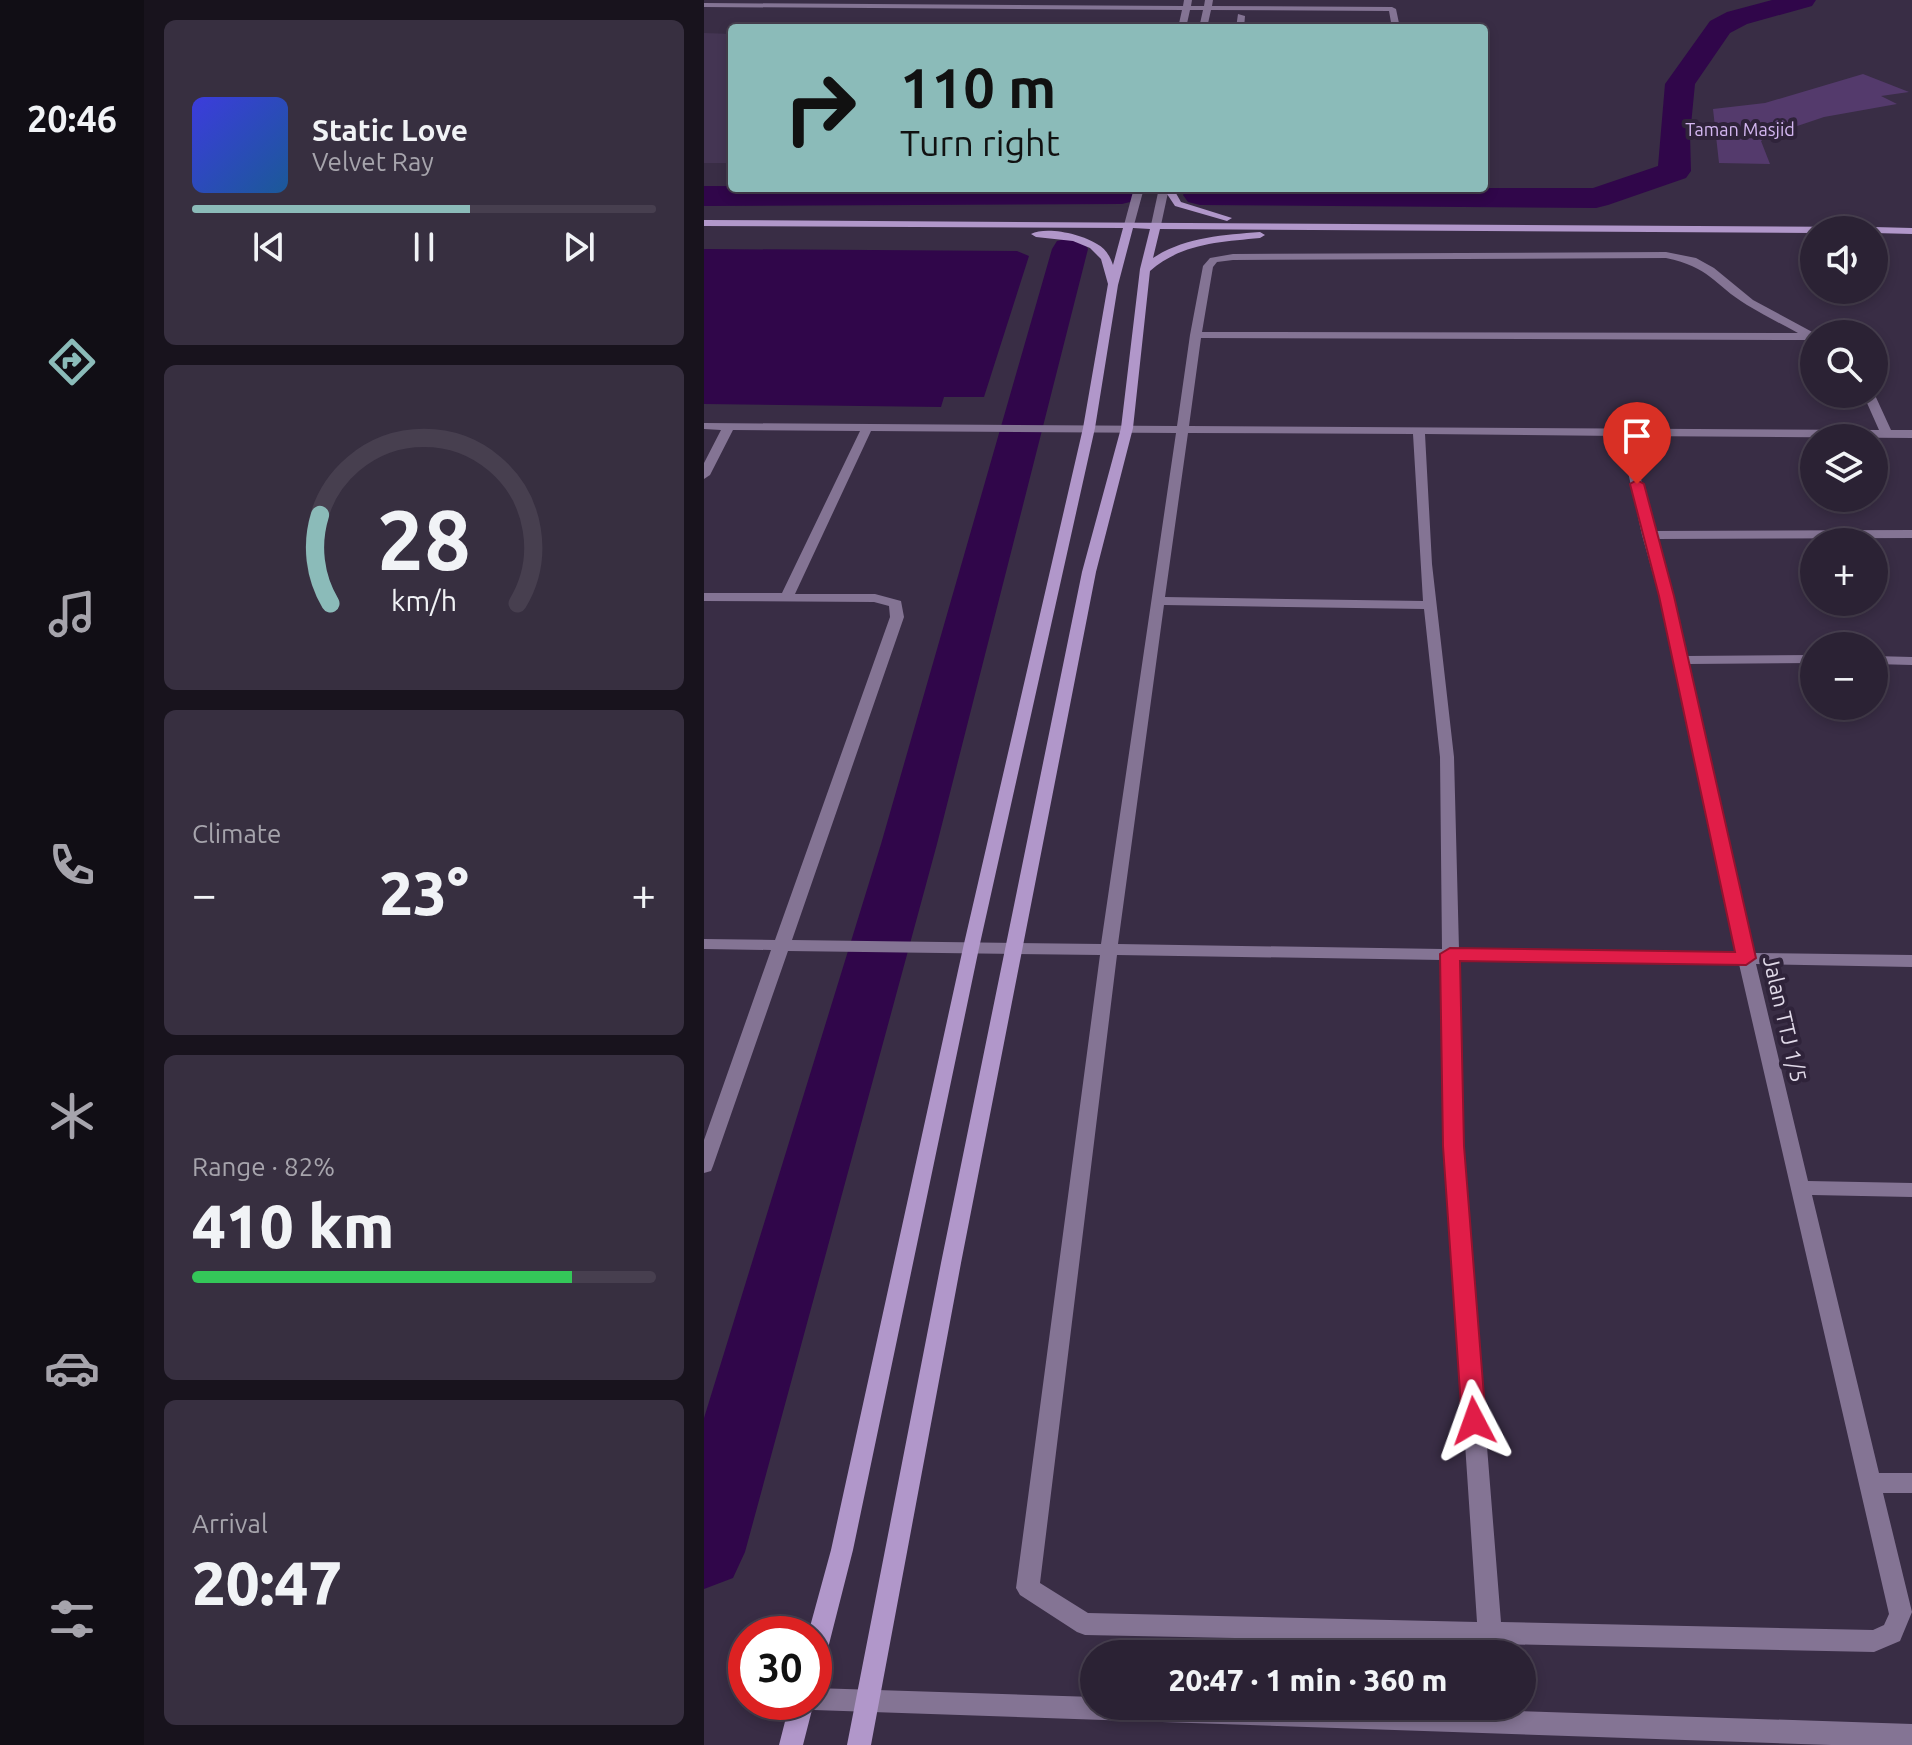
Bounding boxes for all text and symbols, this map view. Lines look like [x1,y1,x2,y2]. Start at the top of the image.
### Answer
icon: right [768,56,872,160]
text: 110 m [900,56,1056,119]
text: 20:46 [27,98,117,139]
text: Static Love [312,113,468,147]
park label: Taman Masjid [1685,119,1795,139]
text: Turn right [900,122,1060,163]
text: Velvet Ray [312,147,434,176]
map controls [1800,216,1888,720]
button: sound [1800,216,1888,304]
icon: previous [247,225,291,269]
icon: pause [402,225,446,269]
icon: next [557,225,601,269]
button: search [1800,320,1888,408]
icon: directions [44,334,100,390]
pin [1603,402,1671,484]
icon: arrive [1615,414,1659,458]
button: layers [1800,424,1888,512]
text: 28 [377,491,471,585]
button: + [1800,528,1888,616]
text: km/h [391,584,457,616]
icon: music [44,586,100,642]
button: − [1800,632,1888,720]
text: Climate [192,819,281,848]
icon: phone [44,837,100,893]
text: 23° [379,859,469,926]
text: − [192,869,217,918]
text: + [631,869,656,918]
street label: Jalan TTJ 1/5 [1759,953,1812,1084]
icon: climate [44,1088,100,1144]
text: Range · 82% [192,1152,335,1181]
text: 410 km [192,1192,394,1259]
icon: car [44,1340,100,1396]
position arrow [1432,1379,1516,1463]
text: Arrival [192,1509,268,1538]
text: 20:47 [192,1549,342,1616]
icon: filters [44,1591,100,1647]
speed limit sign: 30 [728,1616,832,1720]
text: 20:47 · 1 min · 360 m [1169,1663,1447,1697]

